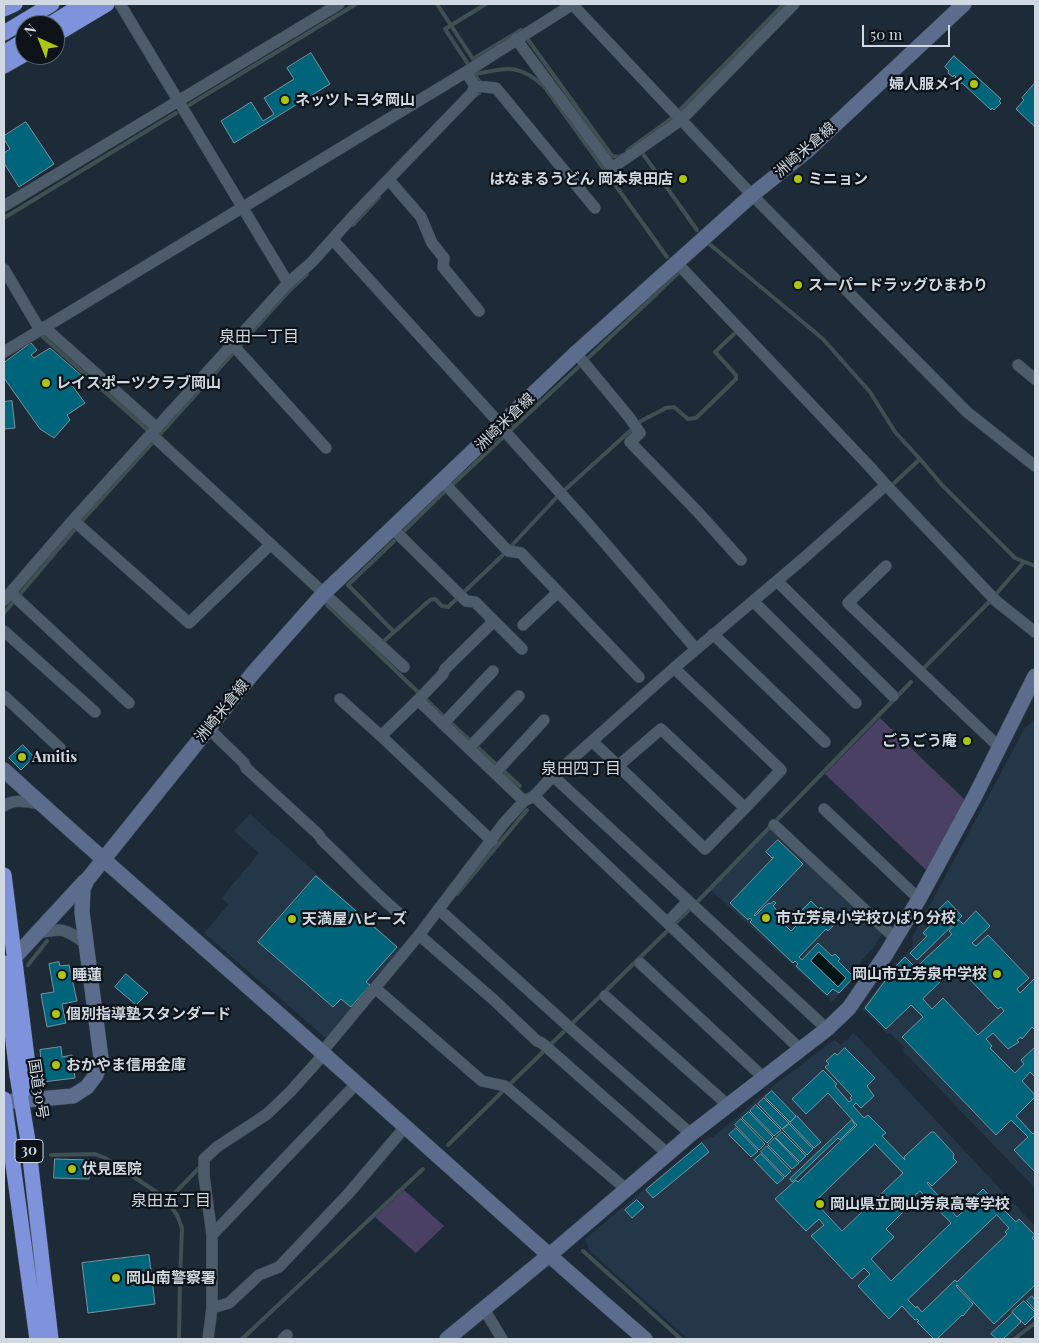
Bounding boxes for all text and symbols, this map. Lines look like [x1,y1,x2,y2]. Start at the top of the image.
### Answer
north arrow [15,15,65,65]
scale bar [864,15,952,47]
text: N [20,19,40,40]
text: 50 m [870,24,902,44]
place label: 婦人服メイ [889,75,964,93]
marker: 婦人服メイ [968,78,980,90]
place label: ネッツトヨタ岡山 [295,91,415,109]
marker: ネッツトヨタ岡山 [279,94,291,106]
street label: 洲崎米倉線 [771,119,839,181]
place label: はなまるうどん 岡本泉田店 [490,170,673,188]
place label: ミニョン [808,170,868,188]
marker: はなまるうどん 岡本泉田店 [677,173,689,185]
marker: ミニョン [792,173,804,185]
place label: スーパードラッグひまわり [808,276,988,294]
marker: スーパードラッグひまわり [792,279,804,291]
district label: 泉田一丁目 [219,327,299,347]
place label: レイスポーツクラブ岡山 [56,374,221,392]
marker: レイスポーツクラブ岡山 [40,377,52,389]
street label: 洲崎米倉線 [472,389,538,455]
street label: 洲崎米倉線 [191,676,253,746]
place label: ごうごう庵 [882,732,957,750]
marker: ごうごう庵 [961,735,973,747]
place label: Amitis [32,748,77,766]
marker: Amitis [16,751,28,763]
district label: 泉田四丁目 [541,759,621,779]
place label: 市立芳泉小学校ひばり分校 [776,909,956,927]
place label: 天満屋ハピーズ [302,910,407,928]
marker: 市立芳泉小学校ひばり分校 [760,912,772,924]
marker: 天満屋ハピーズ [286,913,298,925]
place label: 岡山市立芳泉中学校 [852,965,987,983]
place label: 睡蓮 [72,966,102,984]
marker: 岡山市立芳泉中学校 [991,968,1003,980]
marker: 睡蓮 [56,969,68,981]
place label: 個別指導塾スタンダード [66,1005,231,1023]
marker: 個別指導塾スタンダード [50,1008,62,1020]
place label: おかやま信用金庫 [66,1056,186,1074]
street label: 国道30号 [24,1058,52,1120]
marker: おかやま信用金庫 [50,1059,62,1071]
road number: 30 [15,1140,43,1162]
place label: 伏見医院 [82,1160,142,1178]
marker: 伏見医院 [66,1163,78,1175]
district label: 泉田五丁目 [131,1191,211,1211]
place label: 岡山県立岡山芳泉高等学校 [830,1195,1010,1213]
marker: 岡山県立岡山芳泉高等学校 [814,1198,826,1210]
place label: 岡山南警察署 [126,1269,216,1287]
marker: 岡山南警察署 [110,1272,122,1284]

